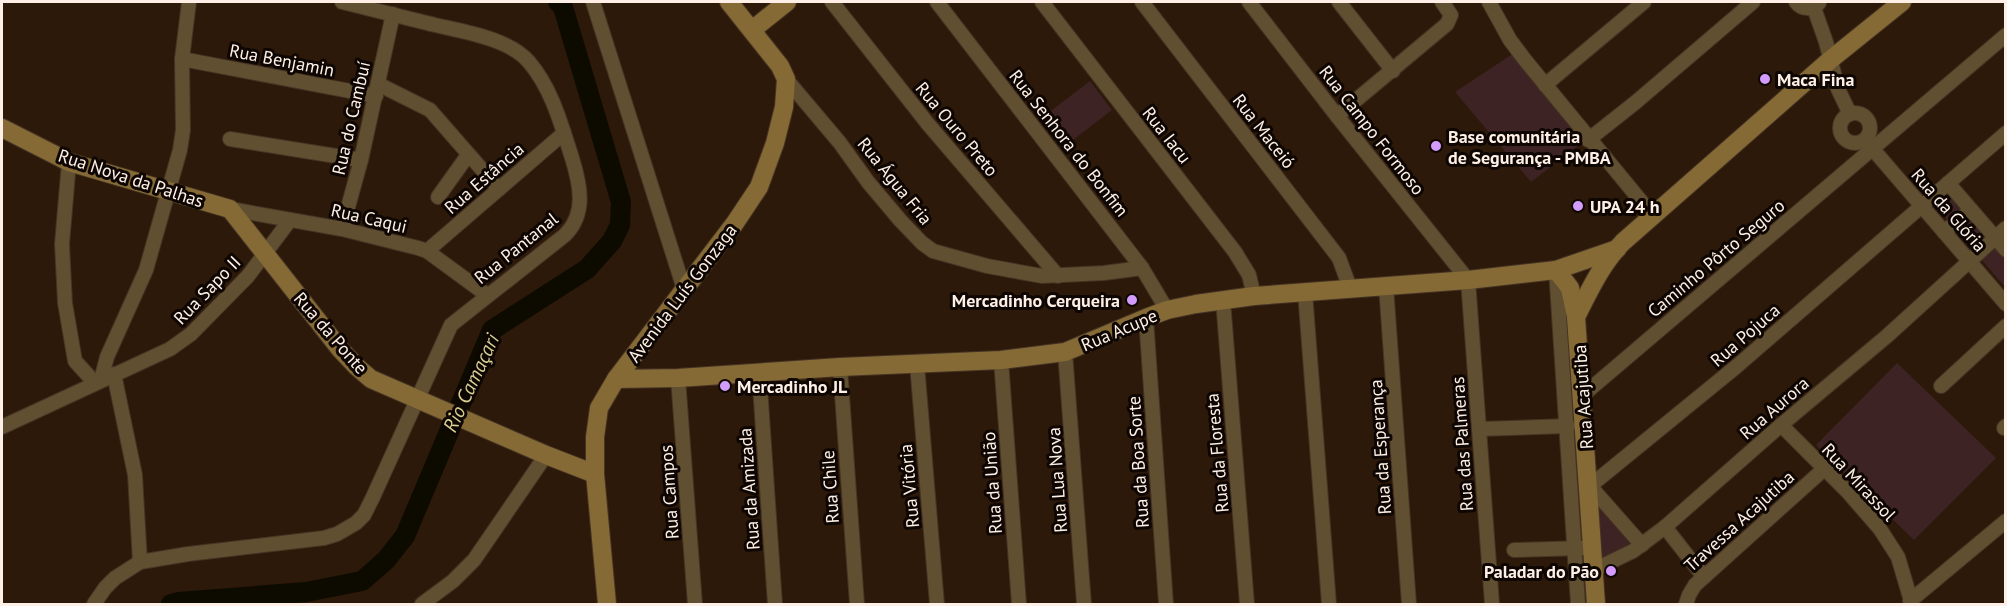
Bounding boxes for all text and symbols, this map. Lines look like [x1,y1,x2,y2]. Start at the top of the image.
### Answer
street label: Rua Benjamin [228,39,336,81]
street label: Rua do Cambuí [327,59,375,177]
street label: Rua Campo Formoso [1314,61,1430,199]
street label: Rua Senhora do Bonfim [1004,65,1134,221]
place label: Maca Fina [1777,68,1854,91]
marker: Maca Fina [1758,72,1772,86]
street label: Rua Ouro Preto [911,77,1003,181]
street label: Rua Maceió [1228,89,1300,173]
street label: Rua Iacu [1138,102,1196,168]
place label: Base comunitária de Segurança - PMBA [1448,125,1611,169]
street label: Rua Água Fria [853,133,937,229]
street label: Rua Estância [439,137,529,219]
marker: Base comunitária de Segurança - PMBA [1429,139,1443,153]
street label: Rua Nova da Palhas [55,144,207,212]
street label: Rua da Glória [1906,164,1992,256]
street label: Caminho Pôrto Seguro [1643,194,1789,322]
place label: UPA 24 h [1590,195,1660,218]
street label: Rua Caqui [329,198,409,238]
marker: UPA 24 h [1571,199,1585,213]
street label: Rua Pantanal [469,207,563,289]
street label: Avenida Luís Gonzaga [622,219,742,367]
street label: Rua Sapo II [168,251,246,329]
street label: Rua da Ponte [289,287,373,379]
place label: Mercadinho Cerqueira [952,289,1120,312]
marker: Mercadinho Cerqueira [1125,293,1139,307]
street label: Rua Pojuca [1706,299,1784,371]
street label: Rua Acupe [1078,304,1160,356]
water label: Rio Camaçari [437,329,505,436]
street label: Rua Acajutiba [1568,344,1598,450]
street label: Rua Aurora [1735,372,1813,444]
place label: Mercadinho JL [737,375,848,398]
street label: Rua das Palmeras [1446,376,1478,512]
marker: Mercadinho JL [718,379,732,393]
street label: Rua da Esperança [1364,379,1396,515]
street label: Rua da Floresta [1200,392,1234,514]
street label: Rua da Boa Sorte [1122,395,1154,529]
street label: Rua da Amizada [733,427,765,551]
street label: Rua Lua Nova [1042,427,1072,533]
street label: Rua da União [977,431,1007,535]
street label: Rua Mirassol [1817,438,1901,526]
street label: Rua Vitória [894,443,924,529]
street label: Rua Campos [654,444,684,540]
street label: Rua Chile [816,450,844,524]
street label: Travessa Acajutiba [1679,465,1799,577]
place label: Paladar do Pão [1484,560,1599,583]
marker: Paladar do Pão [1604,564,1618,578]

